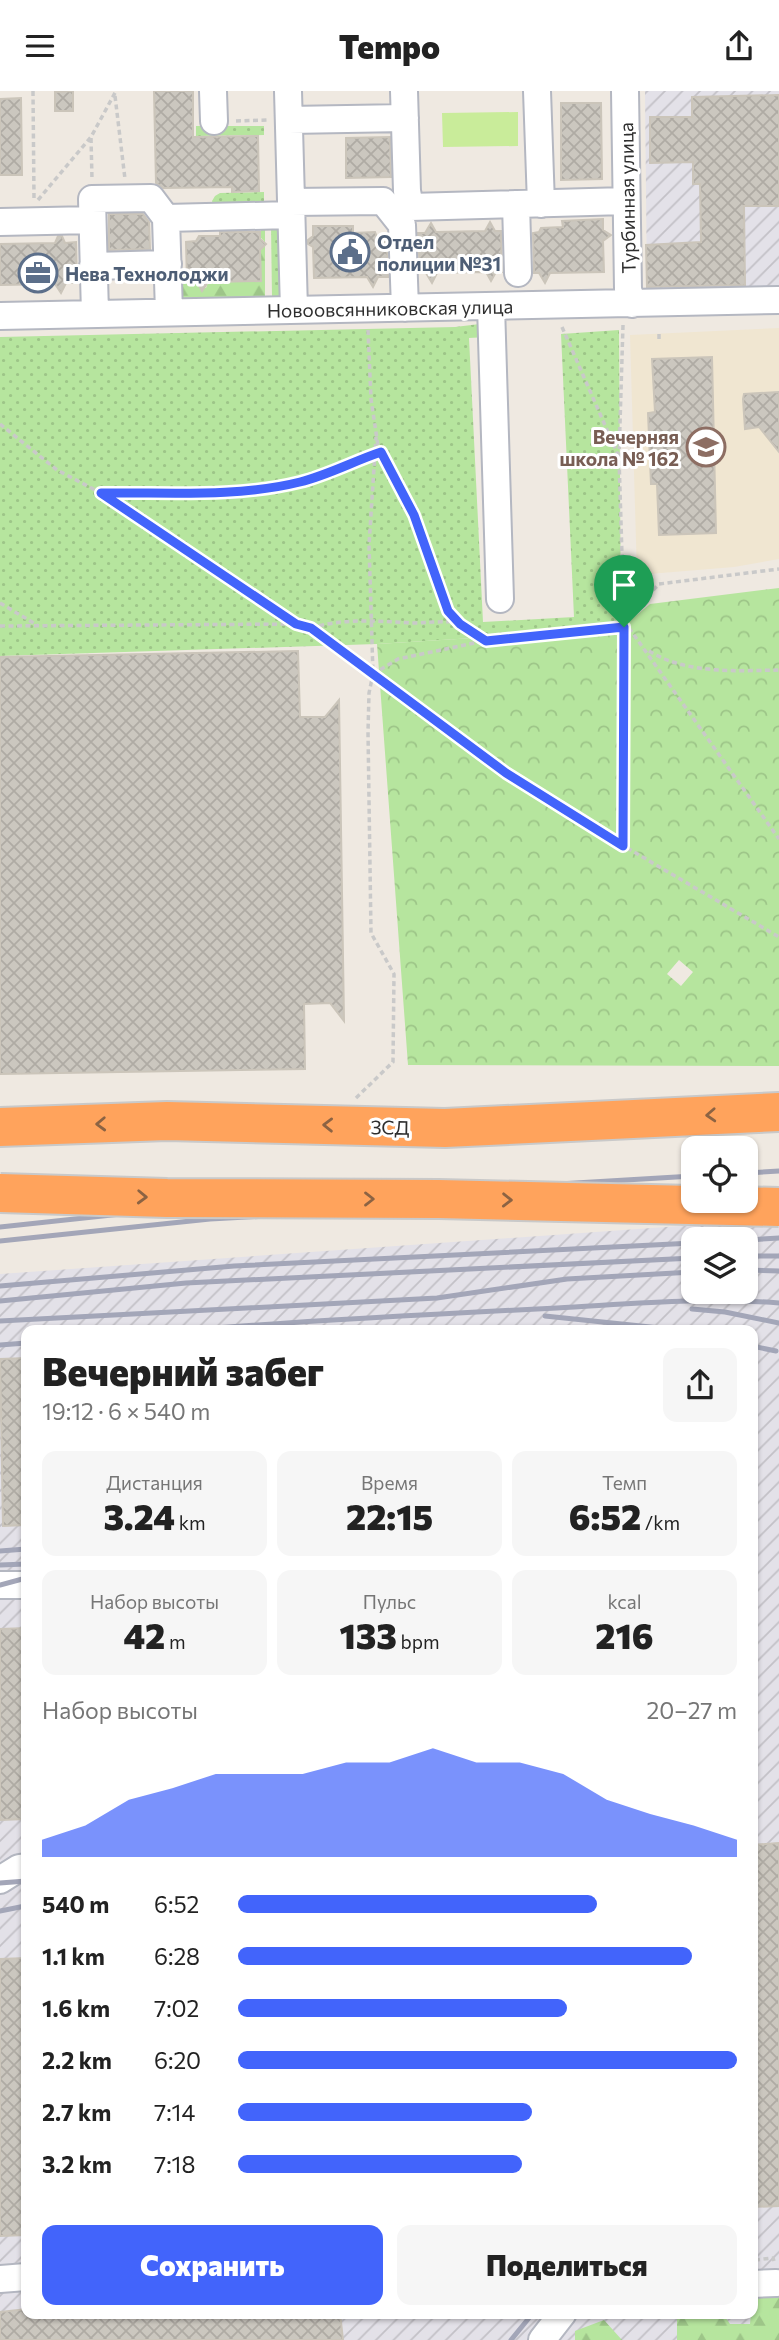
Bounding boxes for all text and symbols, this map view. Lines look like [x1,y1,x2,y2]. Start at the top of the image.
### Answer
text: Tempo [339,26,440,66]
icon: menu [21,27,59,65]
icon: share [720,27,758,65]
street label: Турбинная улица [614,122,640,274]
place label: Отдел полиции №31 [377,230,501,275]
public building icon: Отдел полиции №31 [329,231,371,273]
office icon: Нева Технолоджи [17,252,59,294]
place label: Нева Технолоджи [65,262,229,285]
street label: Новоовсянниковская улица [267,294,513,322]
place label: Вечерняя школа № 162 [559,425,679,470]
school or university icon: Вечерняя школа № 162 [685,426,727,468]
pin [594,555,654,627]
icon: arrive [605,566,643,604]
one-way arrow [705,1107,716,1122]
street label: ЗСД [370,1115,410,1139]
one-way arrow [95,1116,106,1131]
one-way arrow [322,1118,333,1133]
map controls [681,1136,758,1304]
button: locate [681,1136,758,1213]
one-way arrow [136,1190,147,1205]
one-way arrow [364,1191,375,1207]
one-way arrow [502,1193,513,1208]
button: layers [681,1227,758,1304]
text: Вечерний забег [42,1347,324,1394]
button: share [663,1348,737,1422]
text: 19:12 · 6 × 540 m [42,1397,210,1425]
text: Дистанция [106,1471,203,1494]
text: Время [361,1471,418,1494]
text: Темп [602,1471,647,1494]
text: 3.24 [103,1494,175,1537]
text: 22:15 [346,1494,433,1537]
text: 6:52 [569,1494,641,1537]
text: km [175,1511,206,1534]
text: /km [641,1511,680,1534]
text: Набор высоты [90,1590,219,1613]
text: Пульс [363,1590,416,1613]
text: kcal [607,1590,642,1613]
text: 42 [123,1613,165,1656]
text: 133 [339,1613,397,1656]
text: 216 [595,1613,654,1656]
text: m [165,1630,186,1653]
text: bpm [397,1630,440,1653]
text: Набор высоты [42,1696,198,1724]
text: 20–27 m [646,1696,737,1724]
text: 540 m [42,1890,109,1918]
text: 6:52 [154,1890,199,1918]
text: 1.1 km [42,1942,105,1970]
text: 6:28 [154,1942,200,1970]
text: 1.6 km [42,1994,110,2022]
text: 7:02 [154,1994,199,2022]
text: 2.2 km [42,2046,112,2074]
text: 6:20 [154,2046,201,2074]
text: 2.7 km [42,2098,111,2126]
text: 7:14 [154,2098,195,2126]
text: 3.2 km [42,2150,112,2178]
text: 7:18 [154,2150,195,2178]
button: Сохранить [42,2225,383,2305]
button: Поделиться [397,2225,737,2305]

